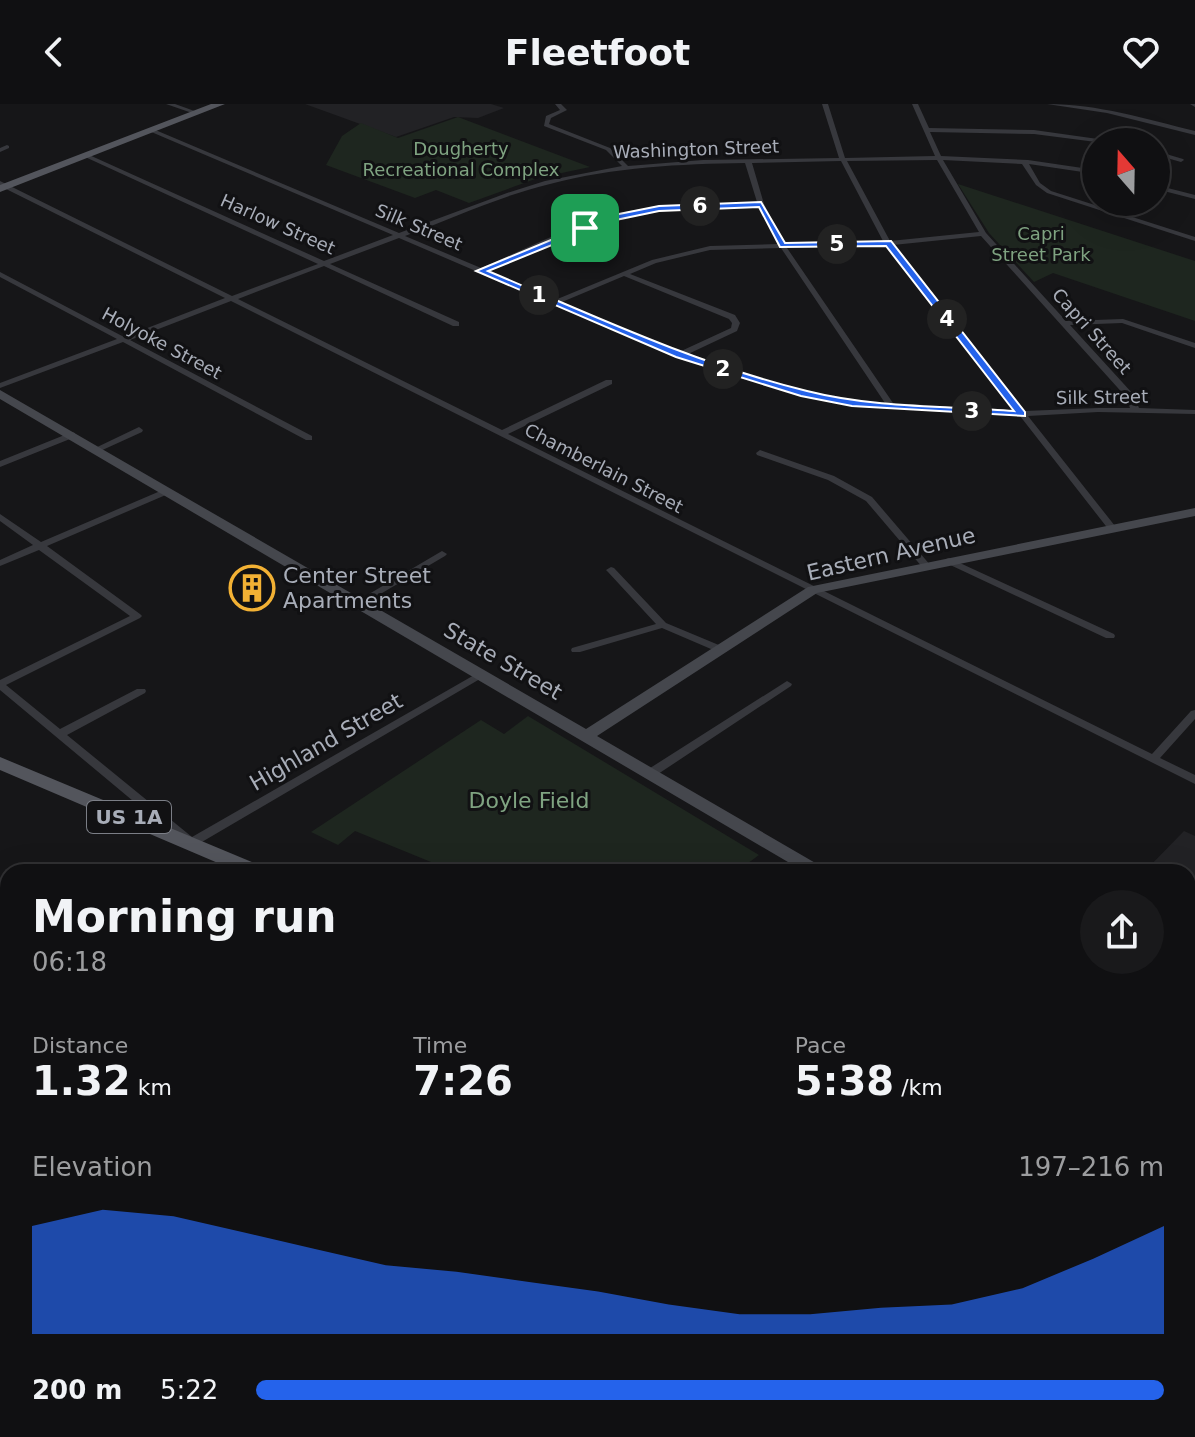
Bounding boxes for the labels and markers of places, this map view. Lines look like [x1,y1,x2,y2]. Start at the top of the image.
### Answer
pin: 6 [680,186,720,226]
pin [551,194,619,262]
pin: 5 [817,224,857,264]
pin: 1 [519,275,559,315]
pin: 4 [927,299,967,339]
pin: 2 [703,349,743,389]
pin: 3 [952,391,992,431]
place label: Center Street Apartments [283,563,431,613]
building icon: Center Street Apartments [228,564,276,612]

